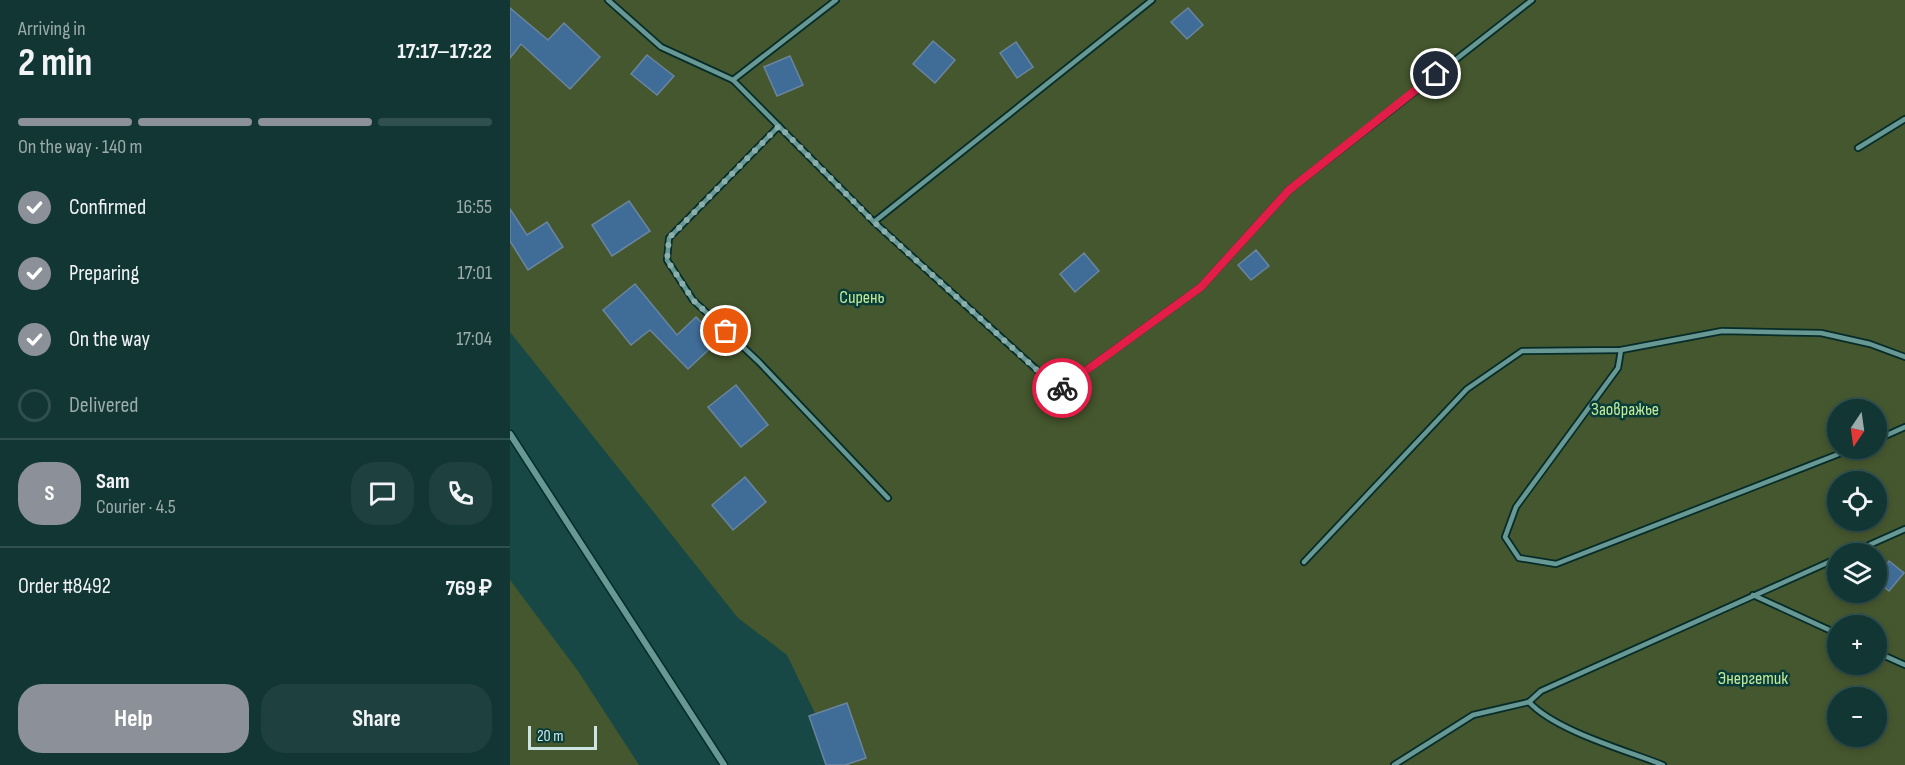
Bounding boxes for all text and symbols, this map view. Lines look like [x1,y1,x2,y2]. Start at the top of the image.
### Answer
text: Arriving in [18,17,86,41]
text: 17:17–17:22 [397,38,492,65]
text: 2 min [18,40,92,87]
pin [1410,48,1461,99]
icon: home [1419,57,1452,90]
text: On the way · 140 m [18,135,142,159]
icon: check [18,191,51,224]
text: Confirmed [69,194,146,221]
text: 16:55 [456,195,492,219]
icon: check [18,257,51,290]
text: Preparing [69,260,139,287]
text: 17:01 [458,261,492,285]
park label: Сирень [839,287,885,308]
pin [700,305,751,356]
icon: bag [709,314,742,347]
icon: check [18,323,51,356]
text: On the way [69,326,150,353]
text: 17:04 [456,327,492,351]
courier [1032,358,1092,418]
icon: bike [1046,372,1079,405]
text: Delivered [69,392,138,419]
park label: Заовражье [1591,399,1659,420]
north arrow [1827,399,1887,459]
map controls [1827,399,1887,747]
button: chat [351,462,414,525]
button: phone [429,462,492,525]
text: Sam [96,468,130,495]
button: locate [1827,471,1887,531]
text: S [45,480,54,507]
text: Courier · 4.5 [96,495,176,519]
button: layers [1827,543,1887,603]
text: Order #8492 [18,573,111,600]
text: 769 ₽ [445,575,492,602]
button: + [1827,615,1887,675]
park label: Энергетик [1718,668,1788,689]
button: Help [18,684,249,753]
button: Share [261,684,492,753]
button: − [1827,687,1887,747]
scale bar [528,723,597,750]
text: 20 m [537,727,564,746]

